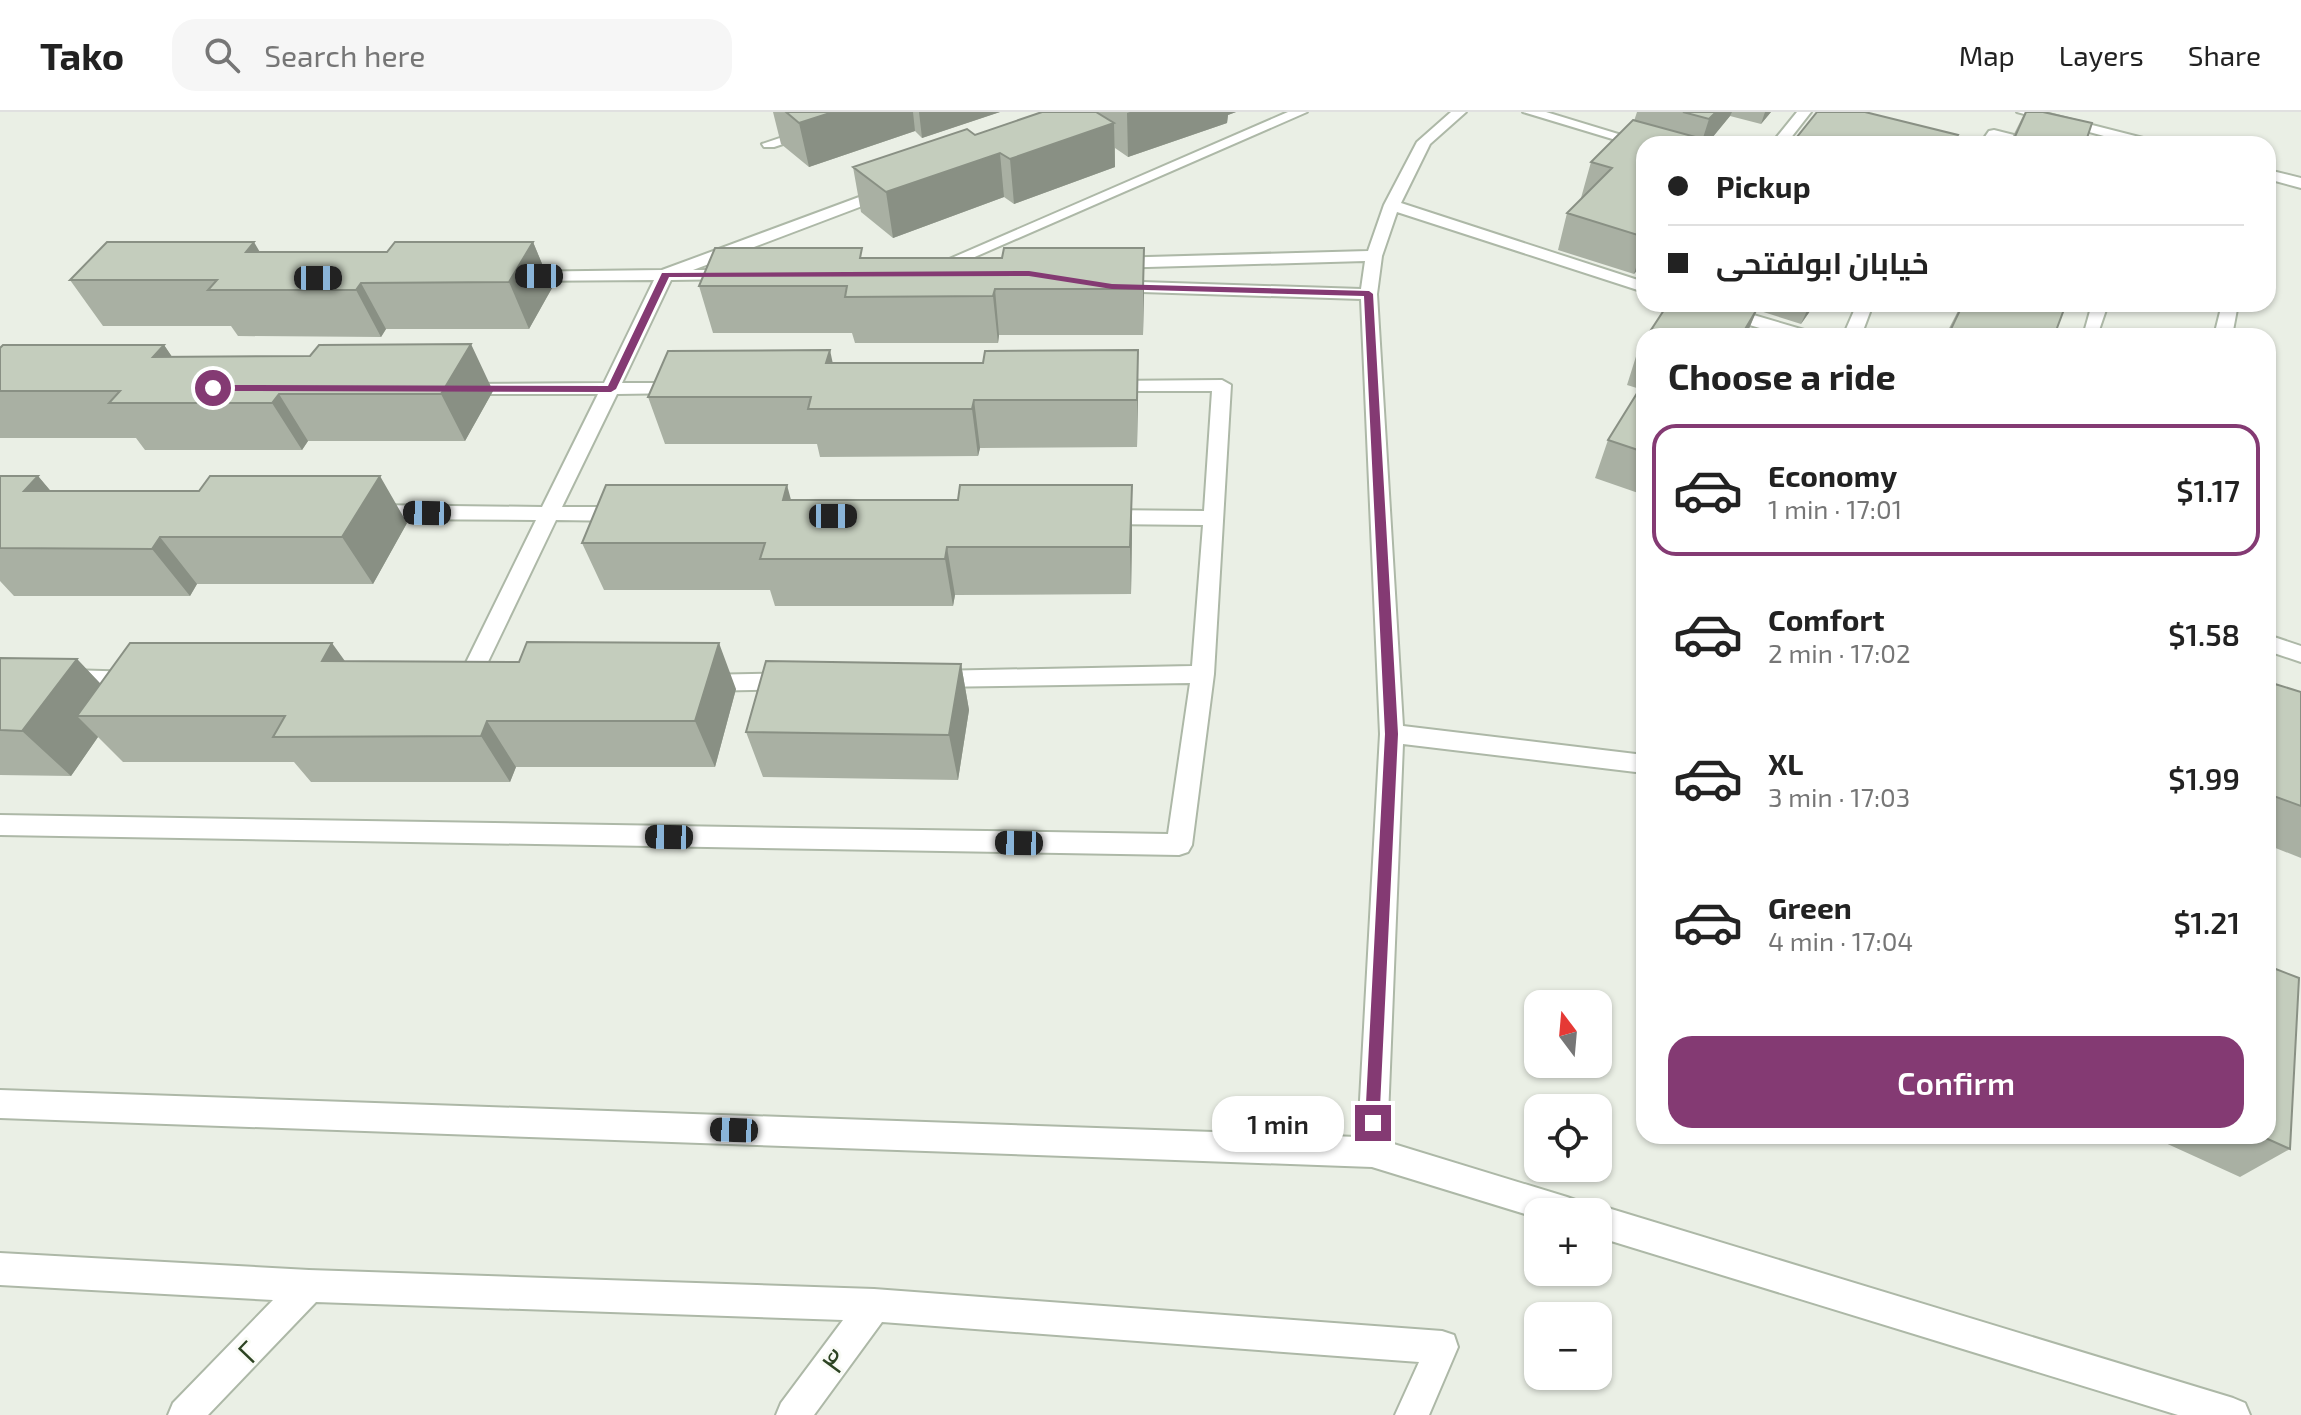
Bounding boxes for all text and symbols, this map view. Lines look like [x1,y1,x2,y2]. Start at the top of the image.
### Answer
search box [172,19,732,91]
text: Tako [40,32,124,78]
icon: search [200,33,244,77]
text: Search here [264,37,425,73]
text: Map [1959,38,2015,72]
text: Layers [2059,38,2144,72]
text: Share [2188,38,2261,72]
text: Pickup [1716,168,1811,204]
text: خیابان ابولفتحی [1716,244,1929,280]
car [515,264,563,288]
car [294,266,342,290]
text: Choose a ride [1668,354,1896,397]
route start [195,370,231,406]
icon: car [1672,454,1744,526]
text: Economy [1768,457,1897,493]
text: $1.17 [2176,472,2240,508]
text: 1 min · 17:01 [1768,493,1902,524]
car [403,501,451,525]
car [809,504,857,528]
icon: car [1672,598,1744,670]
text: Comfort [1768,601,1885,637]
text: $1.58 [2168,616,2240,652]
text: 2 min · 17:02 [1768,637,1911,668]
icon: car [1672,742,1744,814]
text: XL [1768,745,1803,781]
text: $1.99 [2168,760,2240,796]
text: 3 min · 17:03 [1768,781,1910,812]
car [645,825,693,849]
car [995,831,1043,855]
icon: car [1672,886,1744,958]
text: Green [1768,889,1852,925]
text: $1.21 [2173,904,2240,940]
text: 4 min · 17:04 [1768,925,1913,956]
north arrow [1524,990,1612,1078]
map controls [1524,990,1612,1390]
button: Confirm [1668,1036,2244,1128]
button: locate [1524,1094,1612,1182]
callout: 1 min [1213,1095,1345,1151]
route end [1355,1105,1391,1141]
text: 1 min [1247,1108,1309,1139]
car [710,1117,758,1143]
button: + [1524,1198,1612,1286]
button: − [1524,1302,1612,1390]
street label: ۲ [227,1332,267,1370]
street label: ۴ [811,1340,855,1380]

